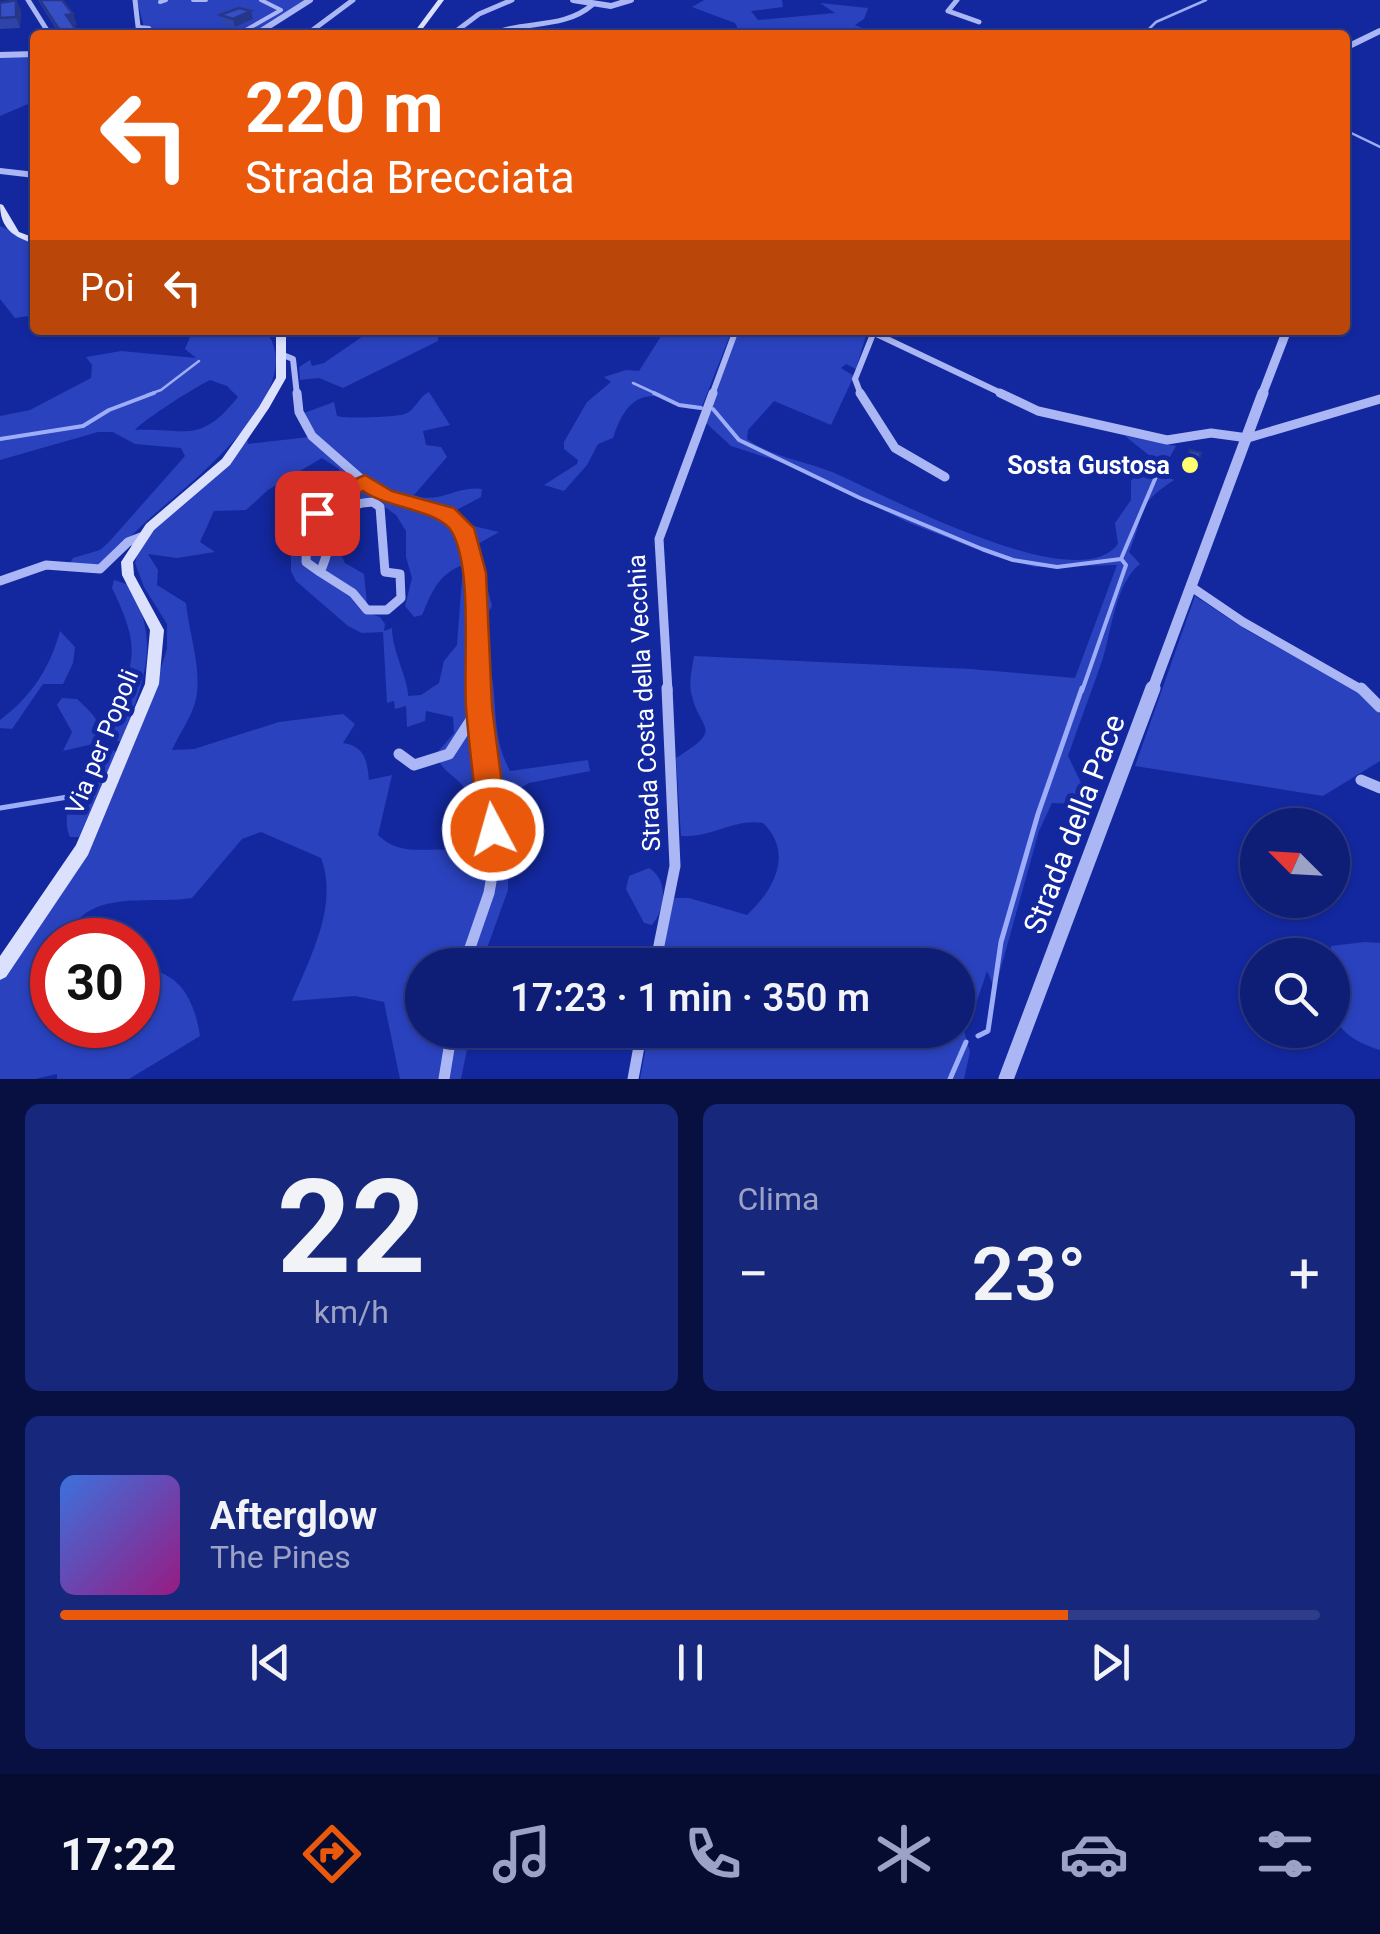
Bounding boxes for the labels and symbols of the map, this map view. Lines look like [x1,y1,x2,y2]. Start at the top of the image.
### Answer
place label: Sosta Gustosa [1007,451,1170,480]
marker: Sosta Gustosa [1179,454,1201,476]
pin [275,471,360,556]
street label: Strada Costa della Vecchia [622,554,666,852]
street label: Via per Popoli [60,665,144,819]
street label: Strada della Pace [1016,709,1132,939]
position arrow [441,778,545,882]
north arrow [1240,808,1350,918]
speed limit sign: 30 [30,918,160,1048]

